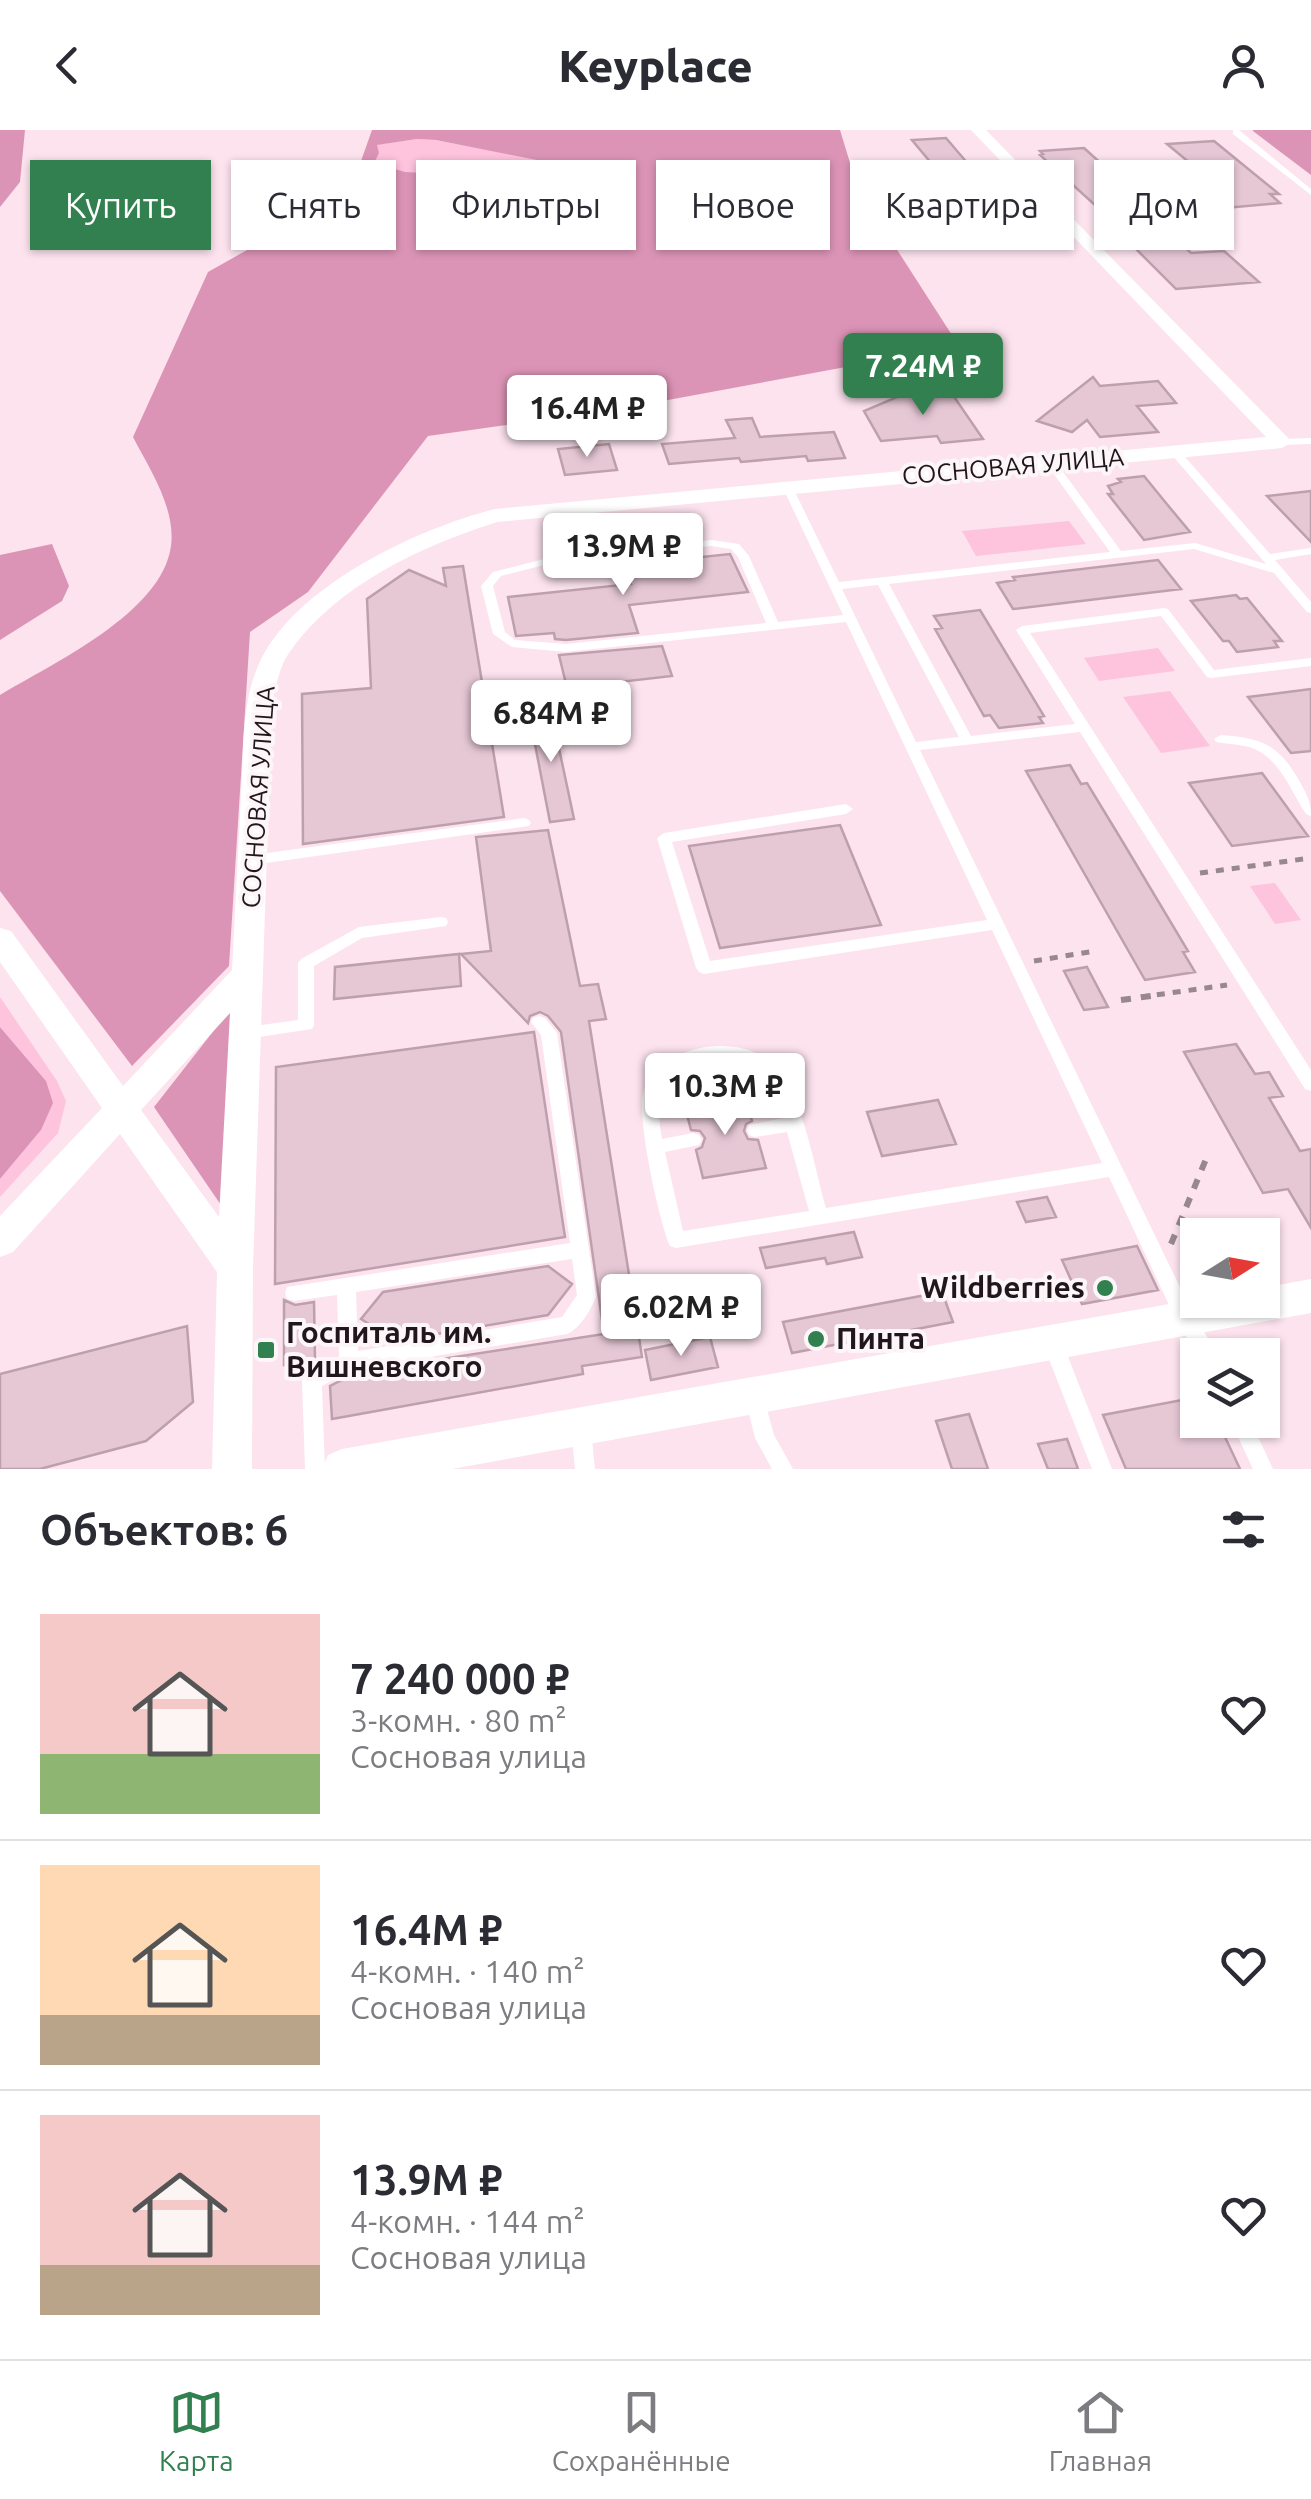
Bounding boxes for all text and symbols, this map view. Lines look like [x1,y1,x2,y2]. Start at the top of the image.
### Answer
icon: back [40,38,95,93]
icon: person [1216,38,1271,93]
text: Keyplace [558,40,753,91]
chip: Купить [30,160,211,250]
chip: Снять [231,160,396,250]
chip: Фильтры [416,160,636,250]
chip: Новое [656,160,830,250]
chip: Квартира [850,160,1074,250]
chip: Дом [1094,160,1234,250]
pin: 7.24M ₽ [831,333,1015,418]
text: 7.24M ₽ [865,347,981,383]
pin: 16.4M ₽ [495,375,679,460]
text: 16.4M ₽ [529,389,645,425]
street label: СОСНОВАЯ УЛИЦА [901,442,1125,490]
pin: 13.9M ₽ [531,513,715,598]
text: 13.9M ₽ [565,527,681,563]
pin: 6.84M ₽ [459,680,643,765]
street label: СОСНОВАЯ УЛИЦА [236,685,280,909]
text: 6.84M ₽ [493,694,609,730]
pin: 10.3M ₽ [633,1053,817,1138]
text: 10.3M ₽ [667,1067,783,1103]
north arrow [1180,1218,1280,1318]
map controls [1180,1218,1280,1438]
place label: Wildberries [920,1270,1085,1304]
pin: 6.02M ₽ [589,1274,773,1359]
marker: Wildberries [1094,1277,1116,1299]
text: 6.02M ₽ [623,1288,739,1324]
place label: Госпиталь им. Вишневского [286,1315,491,1383]
place label: Пинта [836,1321,925,1355]
marker: Пинта [805,1328,827,1350]
button: layers [1180,1338,1280,1438]
marker: Госпиталь им. Вишневского [255,1339,277,1361]
icon: filters [1216,1502,1271,1557]
text: Объектов: 6 [40,1506,288,1553]
icon: home [120,1654,240,1774]
text: 7 240 000 ₽ [350,1655,569,1702]
icon: heart [1216,1687,1271,1742]
text: 3-комн. · 80 m² [350,1702,567,1738]
text: Сосновая улица [350,1738,587,1774]
icon: home [120,1905,240,2025]
text: 16.4M ₽ [350,1906,502,1953]
icon: heart [1216,1938,1271,1993]
text: 4-комн. · 140 m² [350,1953,585,1989]
text: Сосновая улица [350,1989,587,2025]
icon: home [120,2155,240,2275]
text: 13.9M ₽ [350,2156,502,2203]
icon: heart [1216,2188,1271,2243]
text: 4-комн. · 144 m² [350,2203,585,2239]
text: Сосновая улица [350,2239,587,2275]
tab: Карта [159,2385,234,2476]
tab: Сохранённые [552,2385,731,2476]
tab: Главная [1049,2385,1152,2476]

